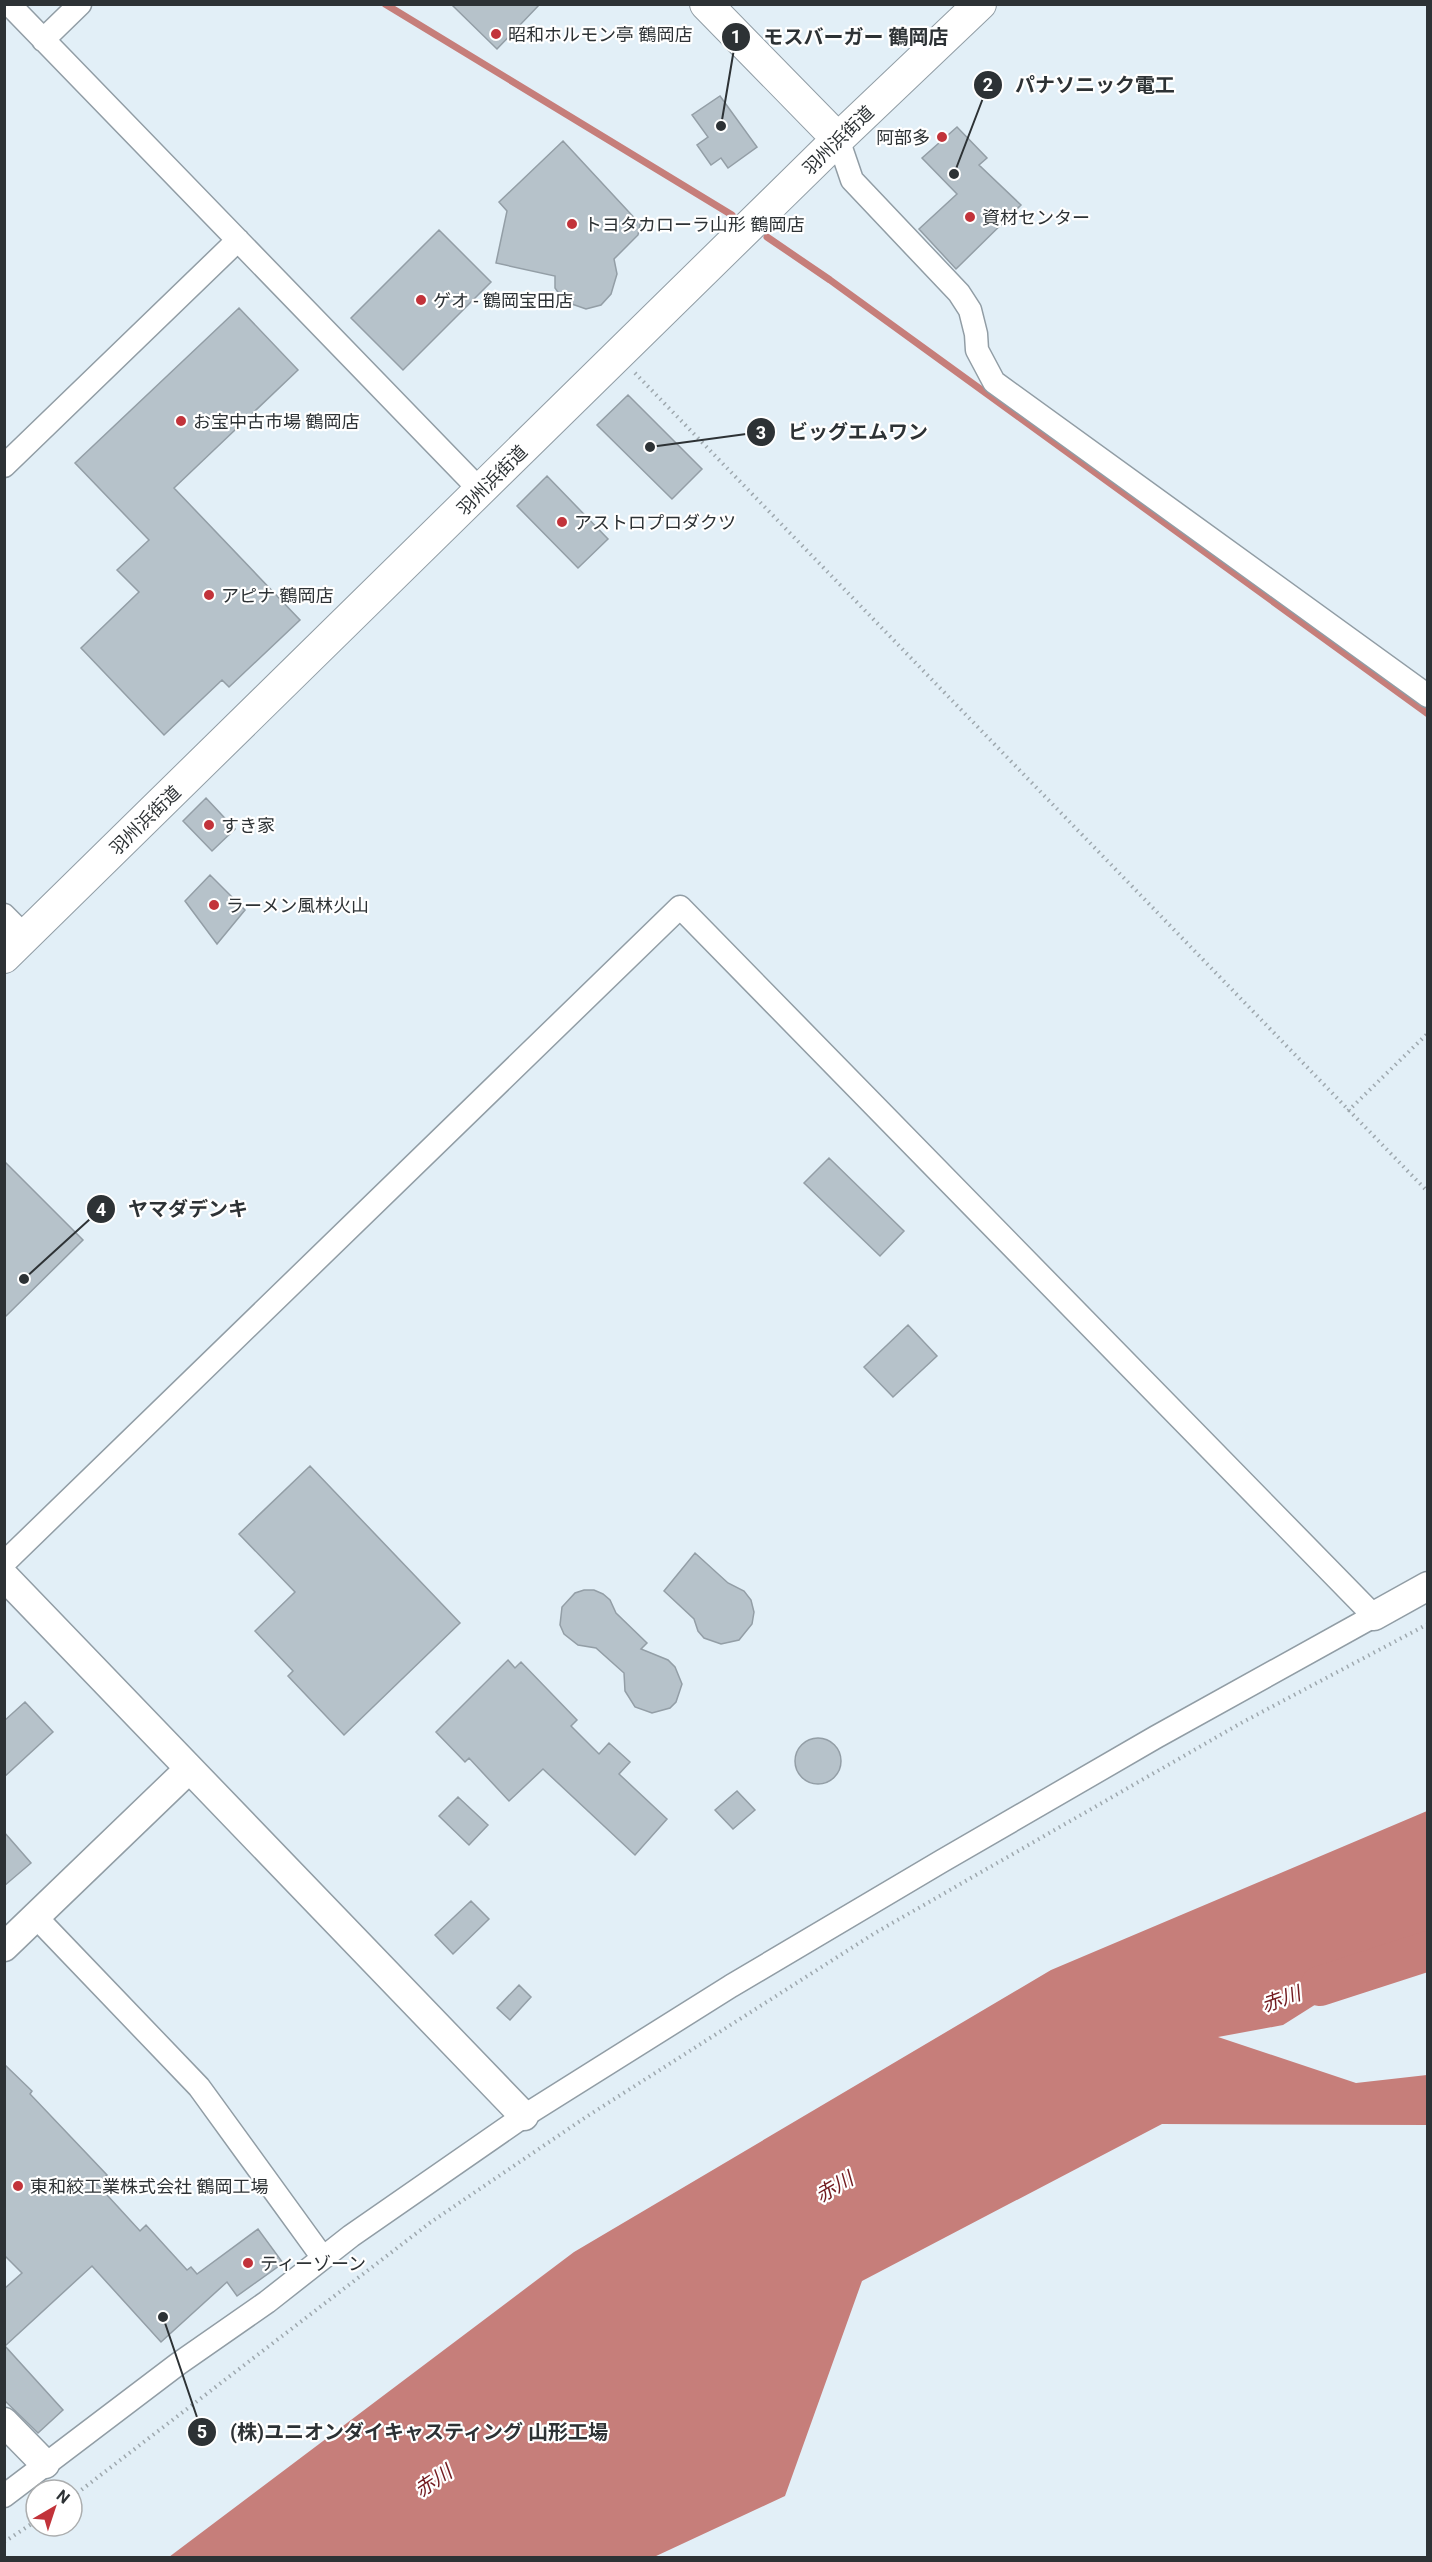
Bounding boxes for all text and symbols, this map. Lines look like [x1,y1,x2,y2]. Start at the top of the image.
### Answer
callout: モスバーガー 鶴岡店 [721,18,960,56]
place label: 昭和ホルモン亭 鶴岡店 [508,24,692,45]
text: モスバーガー 鶴岡店 [764,25,948,49]
text: 1 [731,26,741,47]
marker: 昭和ホルモン亭 鶴岡店 [489,27,503,41]
callout: パナソニック電工 [973,66,1187,104]
text: パナソニック電工 [1015,73,1175,97]
text: 2 [983,74,993,95]
street label: 羽州浜街道 [798,101,878,179]
place label: 阿部多 [876,127,930,148]
marker: 阿部多 [935,130,949,144]
place label: 資材センター [982,207,1090,228]
marker: 資材センター [963,210,977,224]
place label: トヨタカローラ山形 鶴岡店 [584,214,804,235]
marker: トヨタカローラ山形 鶴岡店 [565,217,579,231]
place label: ゲオ - 鶴岡宝田店 [433,290,573,311]
marker: ゲオ - 鶴岡宝田店 [414,293,428,307]
place label: お宝中古市場 鶴岡店 [193,411,359,432]
callout: ビッグエムワン [746,413,940,451]
marker: お宝中古市場 鶴岡店 [174,414,188,428]
text: ビッグエムワン [788,420,928,444]
text: 3 [756,422,766,443]
street label: 羽州浜街道 [453,441,531,519]
place label: アストロプロダクツ [574,512,736,533]
marker: アストロプロダクツ [555,515,569,529]
place label: アピナ 鶴岡店 [221,585,333,606]
marker: アピナ 鶴岡店 [202,588,216,602]
street label: 羽州浜街道 [105,781,185,859]
place label: すき家 [221,815,275,836]
marker: すき家 [202,818,216,832]
place label: ラーメン風林火山 [226,895,369,916]
marker: ラーメン風林火山 [207,898,221,912]
callout: ヤマダデンキ [86,1190,260,1228]
text: ヤマダデンキ [128,1197,248,1221]
text: 4 [96,1199,106,1220]
water label: 赤川 [1258,1980,1306,2017]
water label: 赤川 [811,2166,859,2207]
place label: 東和絞工業株式会社 鶴岡工場 [30,2176,268,2197]
marker: 東和絞工業株式会社 鶴岡工場 [11,2179,25,2193]
place label: ティーゾーン [260,2253,366,2274]
marker: ティーゾーン [241,2256,255,2270]
callout: (株)ユニオンダイキャスティング 山形工場 [187,2413,620,2451]
text: (株)ユニオンダイキャスティング 山形工場 [230,2420,608,2444]
text: 5 [197,2421,207,2442]
water label: 赤川 [410,2459,458,2502]
north arrow [24,2478,84,2538]
text: N [53,2486,73,2508]

